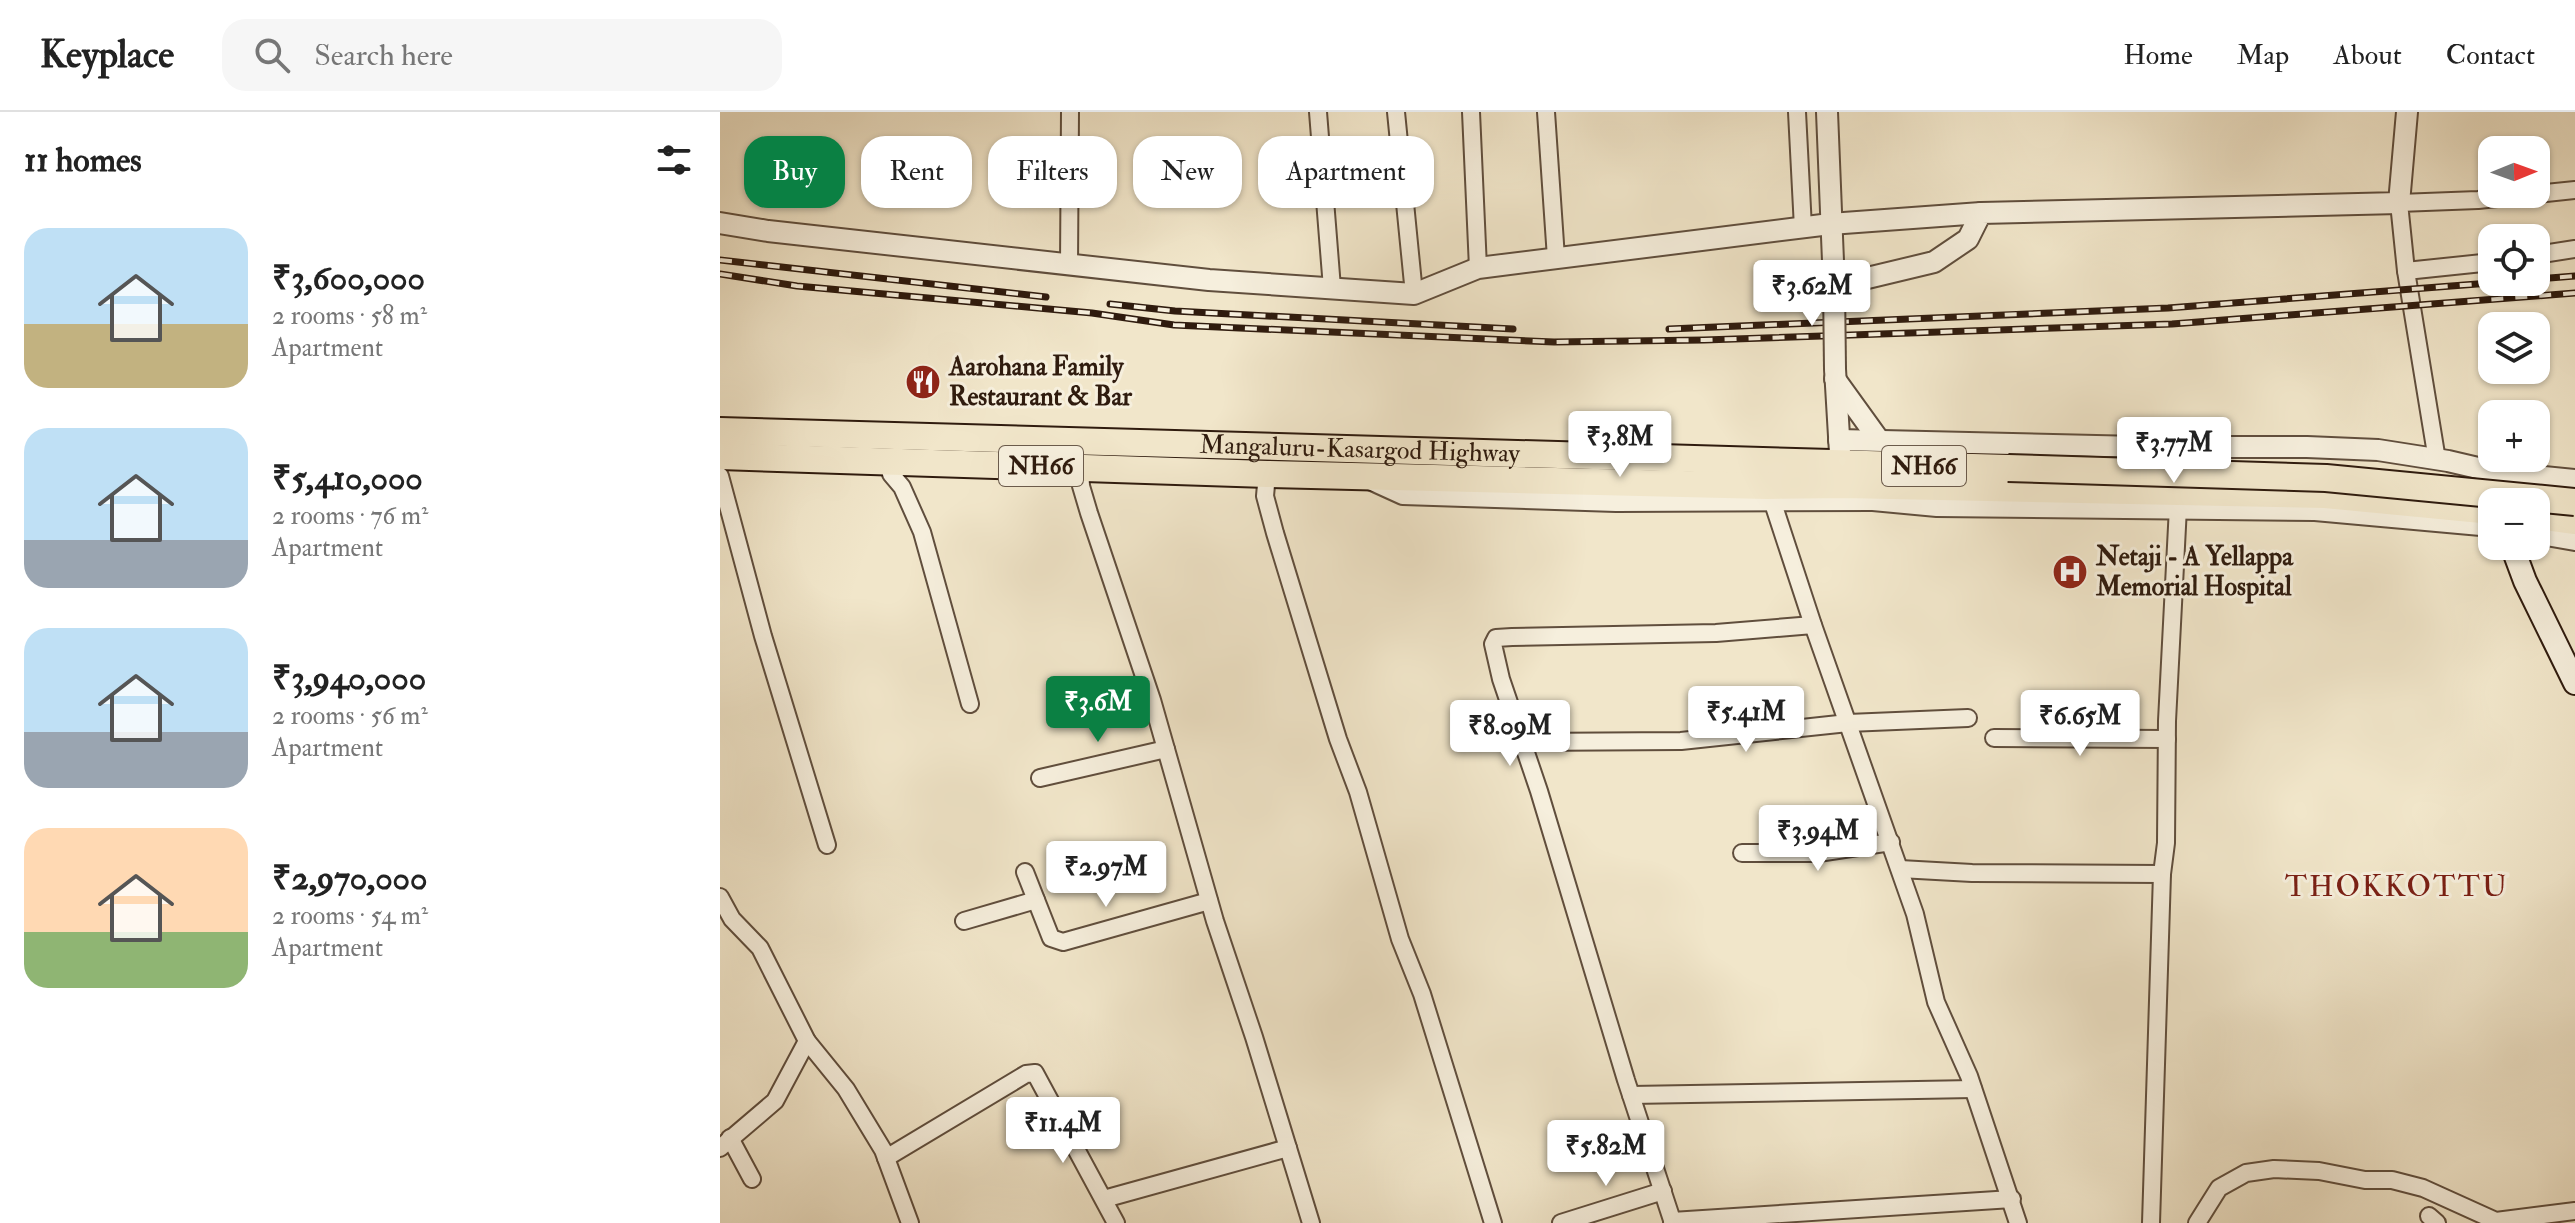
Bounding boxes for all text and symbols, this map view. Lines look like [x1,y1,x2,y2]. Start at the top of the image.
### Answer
search box [222,19,782,91]
text: Keyplace [40,31,174,79]
icon: search [250,33,294,77]
text: Search here [314,37,453,74]
text: Home [2123,38,2193,73]
text: Map [2237,38,2289,73]
text: About [2333,38,2402,73]
text: Contact [2446,38,2535,73]
chip: Buy [744,136,845,208]
chip: Rent [861,136,972,208]
chip: Filters [988,136,1117,208]
chip: New [1133,136,1242,208]
chip: Apartment [1258,136,1434,208]
north arrow [2478,136,2550,208]
map controls [2478,136,2550,560]
icon: filters [652,138,696,182]
text: 11 homes [24,139,142,182]
button: locate [2478,224,2550,296]
text: ₹3,600,000 [272,257,425,300]
icon: home [88,260,184,356]
pin: ₹3.62M [1747,260,1877,328]
text: ₹3.62M [1771,270,1853,302]
text: 2 rooms · 58 m² [272,300,427,332]
button: layers [2478,312,2550,384]
text: Apartment [272,332,383,364]
place label: Aarohana Family Restaurant & Bar [948,351,1132,413]
restaurant icon: Aarohana Family Restaurant & Bar [904,363,942,401]
button: + [2478,400,2550,472]
pin: ₹3.8M [1564,411,1676,479]
pin: ₹3.77M [2109,417,2239,485]
text: ₹3.8M [1586,421,1654,453]
text: ₹3.77M [2135,427,2213,459]
street label: Mangaluru-Kasargod Highway [1199,429,1521,470]
road number: NH66 [999,446,1083,486]
road number: NH66 [1882,446,1966,486]
text: ₹5,410,000 [272,457,423,500]
icon: home [88,460,184,556]
button: − [2478,488,2550,560]
text: 2 rooms · 76 m² [272,500,428,532]
text: Apartment [272,532,383,564]
place label: Netaji - A Yellappa Memorial Hospital [2095,541,2294,604]
hospital icon: Netaji - A Yellappa Memorial Hospital [2051,553,2089,591]
text: ₹3,940,000 [272,657,426,700]
icon: home [88,660,184,756]
pin: ₹3.6M [1042,676,1154,744]
text: ₹3.6M [1064,686,1132,718]
pin: ₹5.41M [1681,686,1811,754]
pin: ₹6.65M [2015,690,2145,758]
text: ₹5.41M [1706,696,1786,728]
text: 2 rooms · 56 m² [272,700,428,732]
pin: ₹8.09M [1445,700,1575,768]
text: ₹6.65M [2039,700,2121,732]
text: ₹8.09M [1468,710,1552,742]
text: Apartment [272,732,383,764]
pin: ₹3.94M [1753,805,1883,873]
text: ₹3.94M [1777,815,1859,847]
pin: ₹2.97M [1041,841,1171,909]
text: ₹2.97M [1064,851,1148,883]
text: ₹2,970,000 [272,857,427,900]
icon: home [88,860,184,956]
district label: THOKKOTTU [2285,868,2509,905]
text: 2 rooms · 54 m² [272,900,428,932]
text: Apartment [272,932,383,964]
pin: ₹11.4M [998,1097,1128,1165]
text: ₹11.4M [1024,1107,1102,1139]
pin: ₹5.82M [1541,1120,1671,1188]
text: ₹5.82M [1565,1130,1647,1162]

